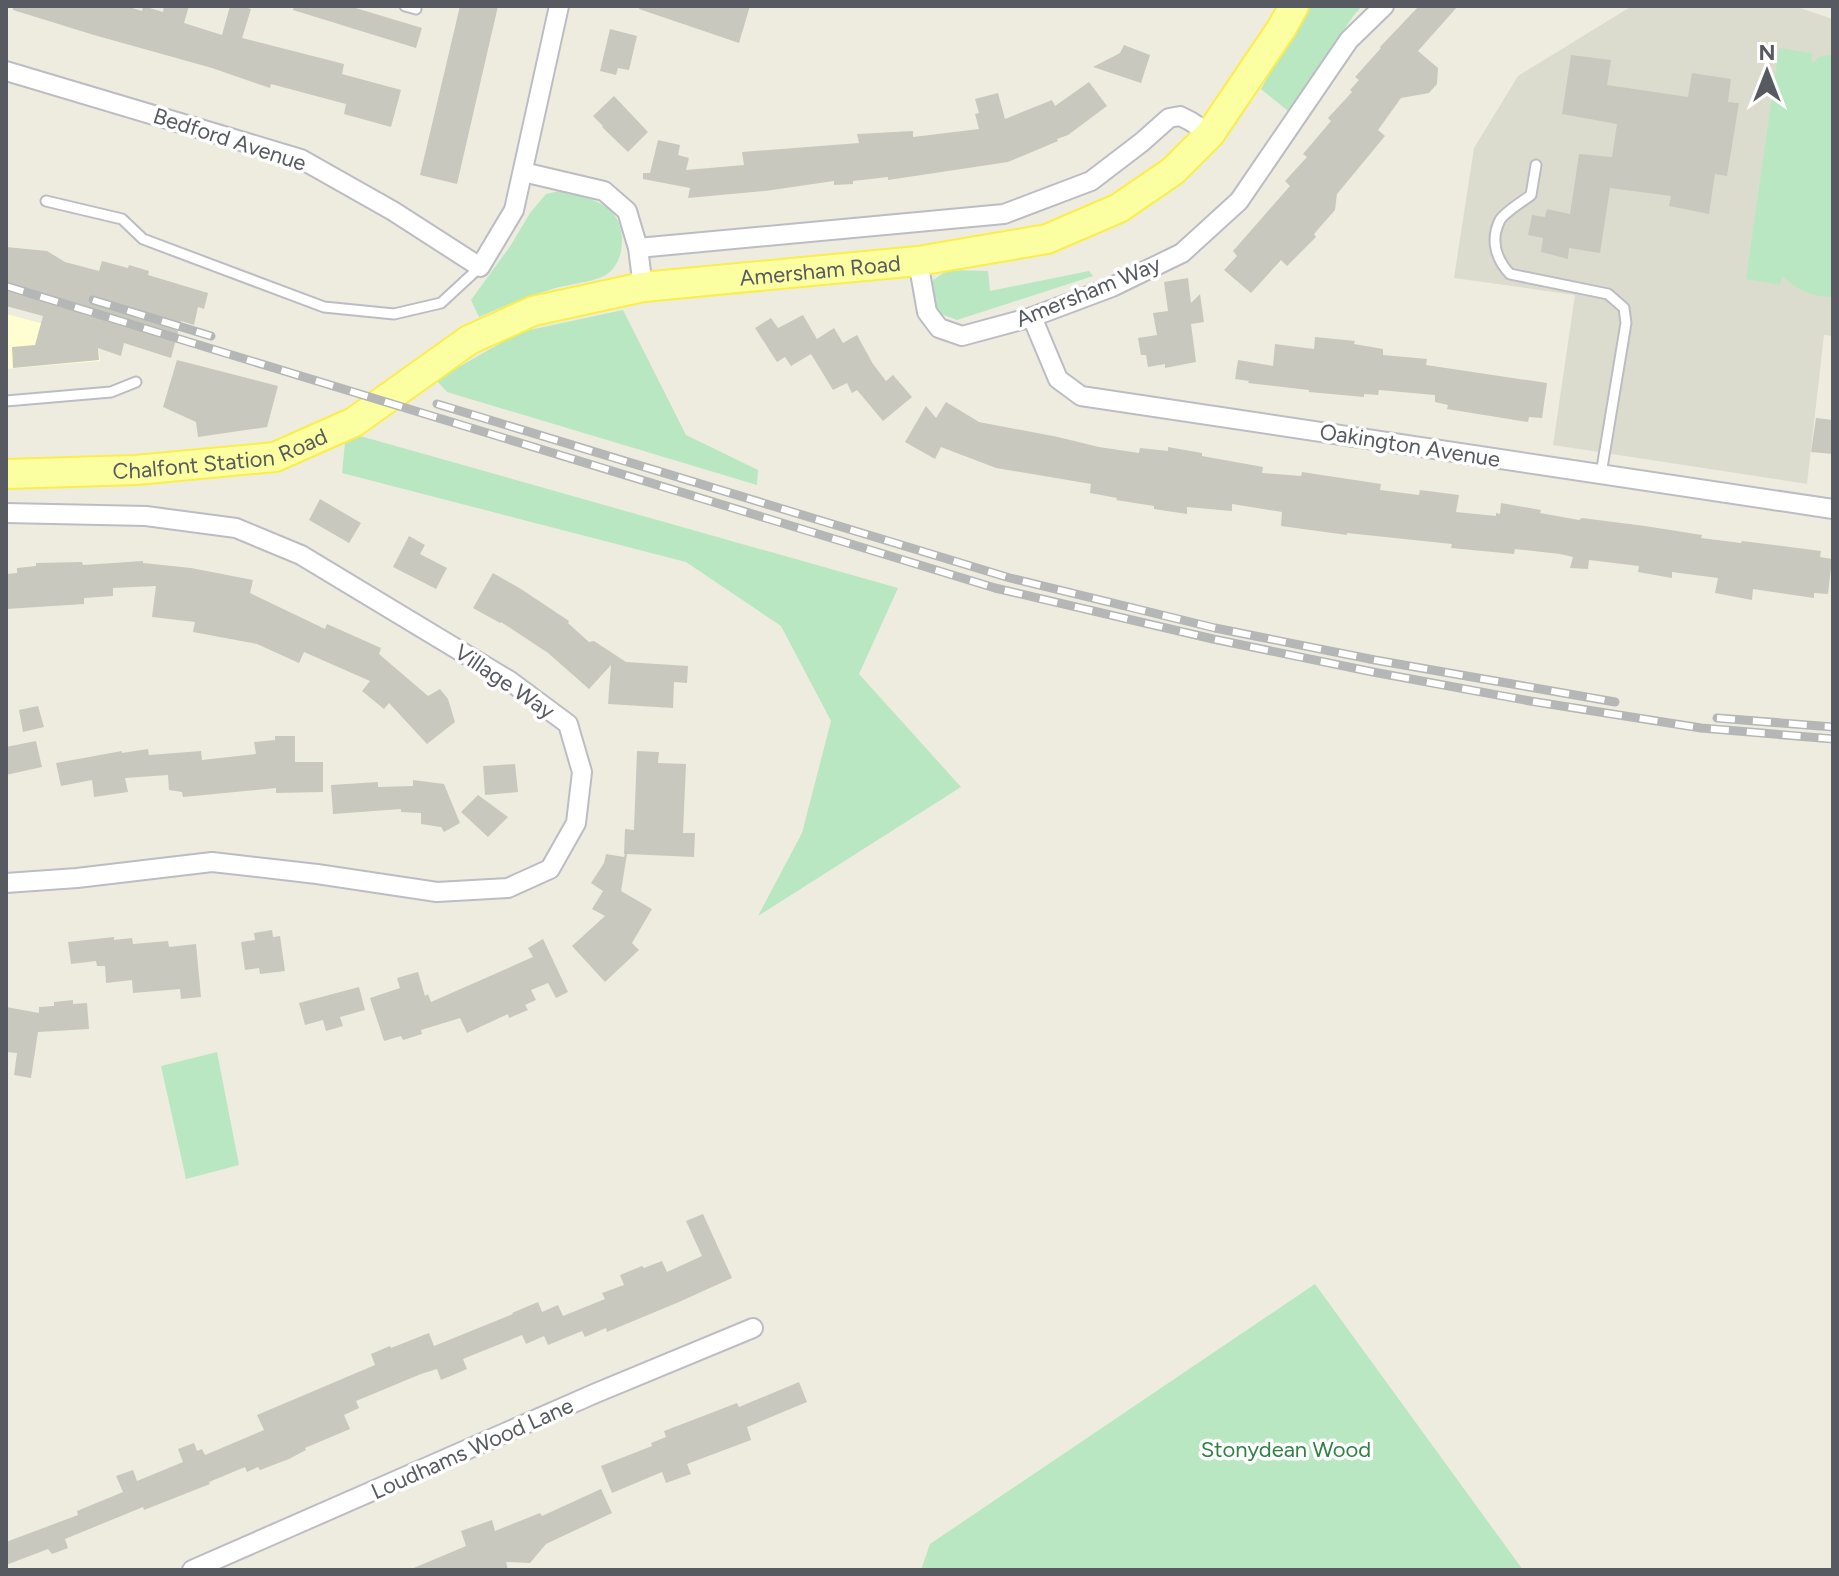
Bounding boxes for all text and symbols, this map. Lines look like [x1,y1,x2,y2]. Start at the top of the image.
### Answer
north arrow [1727,32,1807,112]
text: N [1758,39,1776,66]
street label: Bedford Avenue [150,102,310,177]
street label: Amersham Road [738,250,902,292]
street label: Amersham Way [1012,250,1165,333]
street label: Oakington Avenue [1318,418,1502,473]
street label: Chalfont Station Road [112,423,332,485]
street label: Village Way [450,638,560,725]
street label: Loudhams Wood Lane [367,1392,577,1505]
park label: Stonydean Wood [1201,1436,1371,1463]

